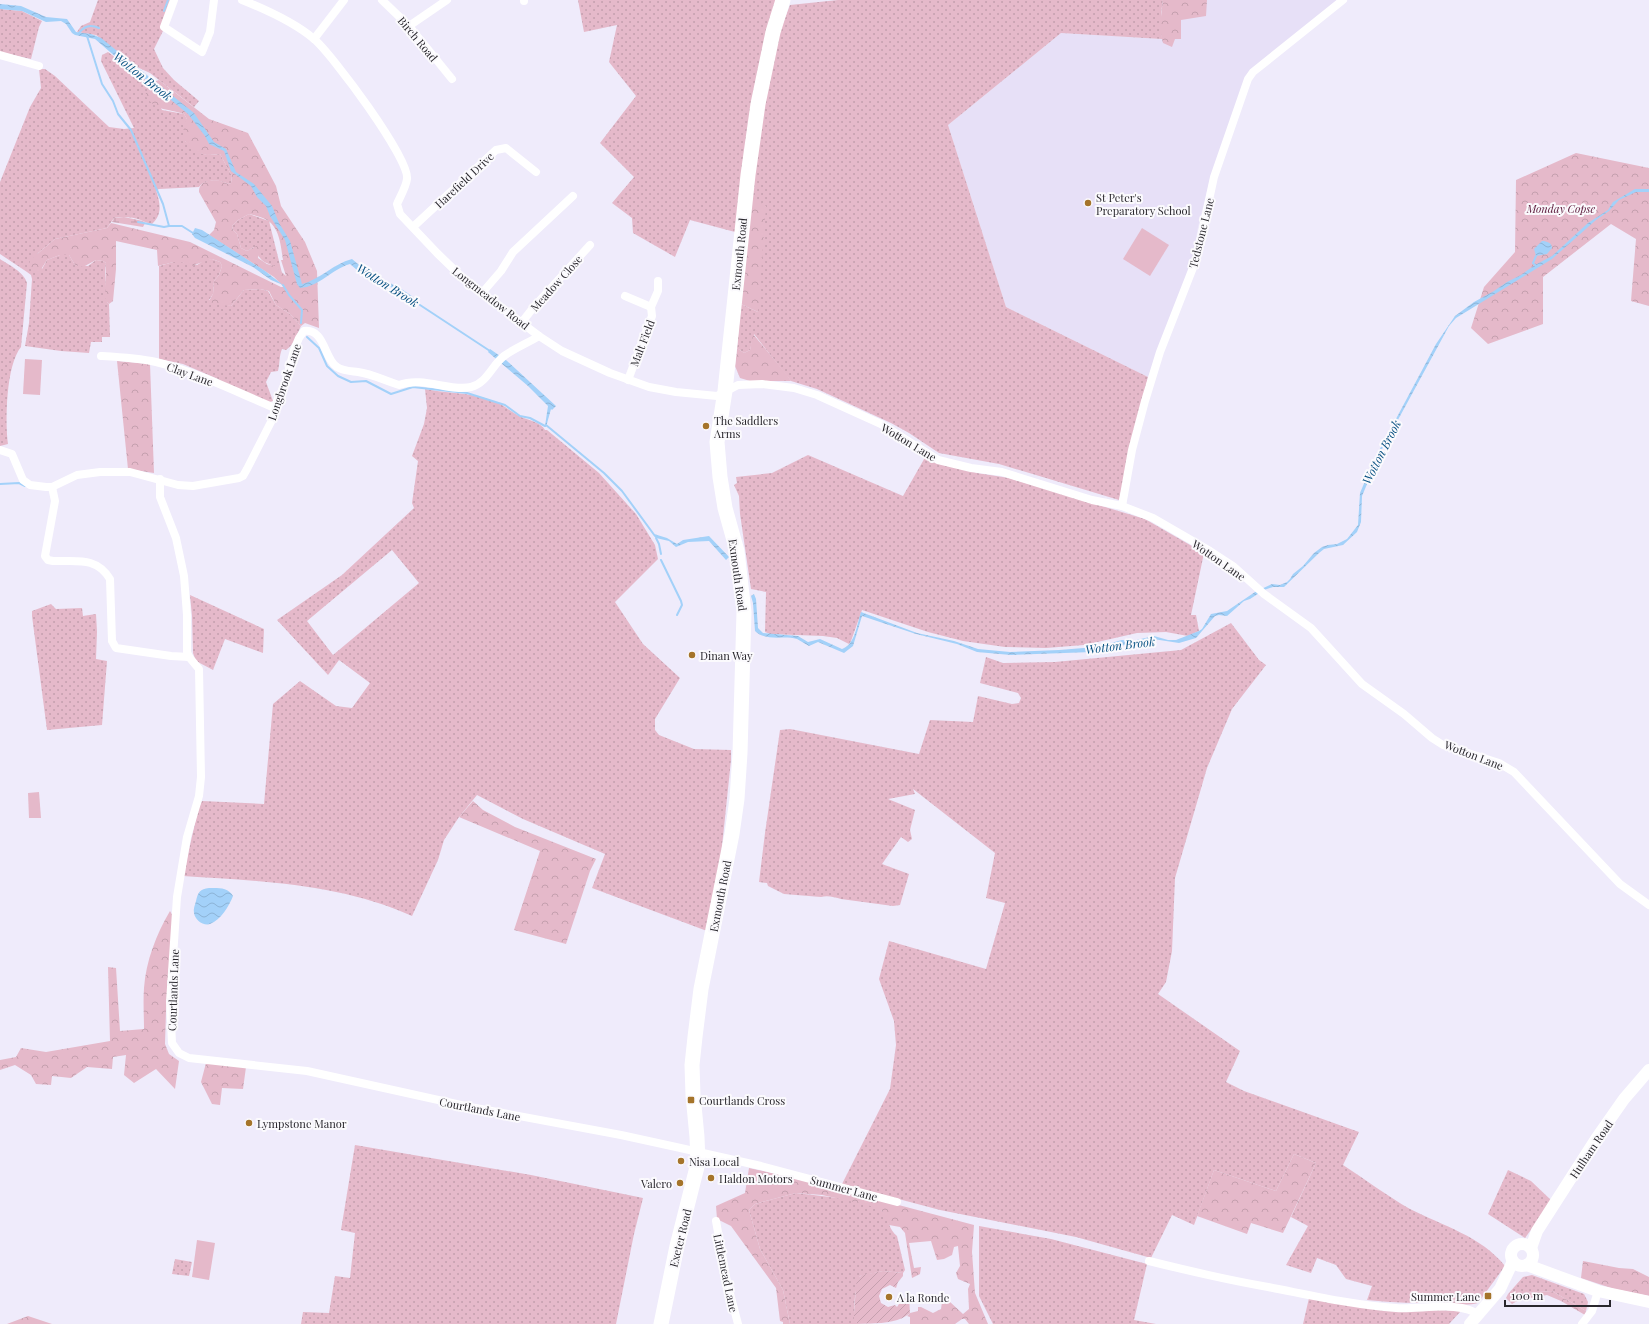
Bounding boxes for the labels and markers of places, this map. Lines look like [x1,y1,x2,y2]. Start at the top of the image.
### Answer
place label: St Peter's Preparatory School [1096,190,1191,218]
marker: St Peter's Preparatory School [1083,198,1093,208]
place label: The Saddlers Arms [713,413,778,441]
marker: The Saddlers Arms [701,421,711,431]
place label: Dinan Way [700,648,753,663]
marker: Dinan Way [687,650,697,660]
place label: Courtlands Cross [699,1093,785,1108]
marker: Courtlands Cross [686,1095,696,1105]
place label: Lympstone Manor [257,1116,347,1131]
marker: Lympstone Manor [244,1118,254,1128]
place label: Nisa Local [689,1154,739,1169]
marker: Nisa Local [676,1156,686,1166]
place label: Haldon Motors [719,1171,793,1186]
marker: Haldon Motors [706,1173,716,1183]
place label: Valero [640,1176,672,1191]
marker: Valero [675,1178,685,1188]
place label: Summer Lane [1411,1289,1480,1304]
place label: A la Ronde [896,1290,950,1305]
marker: Summer Lane [1483,1291,1493,1301]
marker: A la Ronde [884,1292,894,1302]

